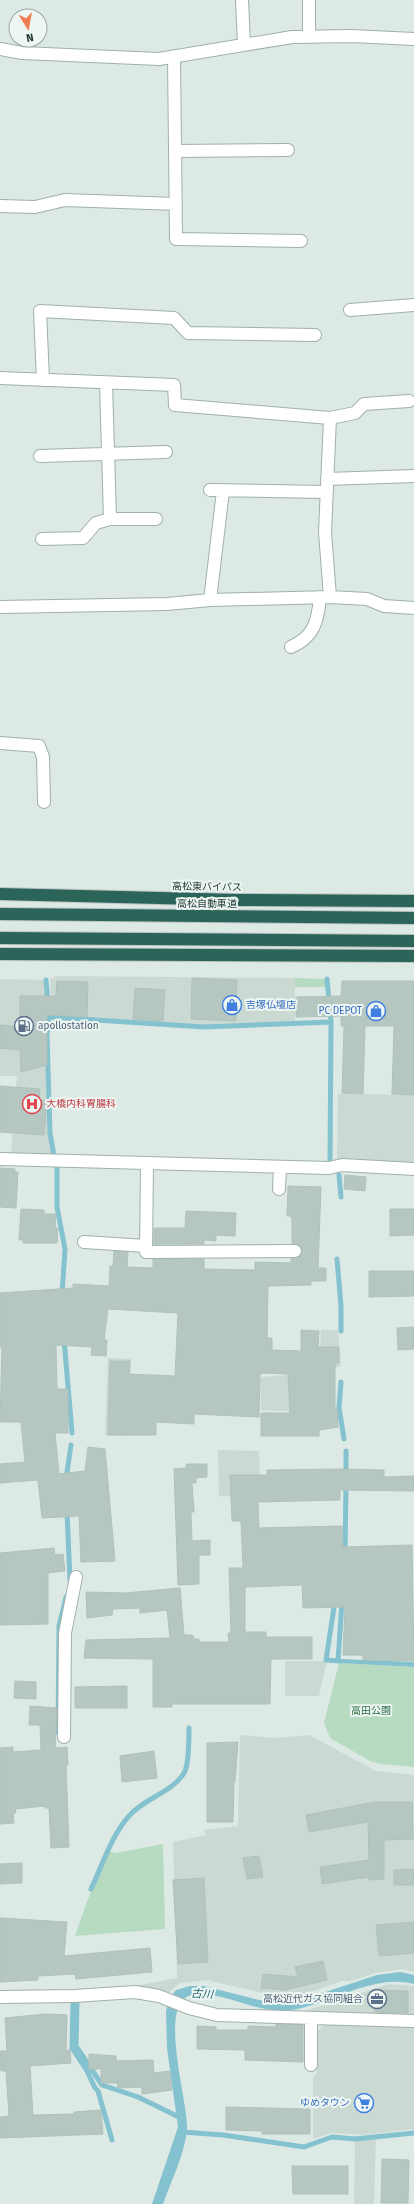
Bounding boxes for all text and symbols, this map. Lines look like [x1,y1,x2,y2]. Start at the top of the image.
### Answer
north arrow [8,8,48,48]
text: N [25,30,35,44]
street label: 高松東バイパス [172,880,242,894]
street label: 高松自動車道 [177,898,237,910]
shop icon: 吉塚仏壇店 [221,994,243,1016]
place label: 吉塚仏壇店 [246,999,296,1011]
shop icon: PC DEPOT [365,1000,387,1022]
place label: PC DEPOT [319,1005,363,1017]
fuel station icon: apollostation [13,1015,35,1037]
place label: apollostation [38,1020,99,1032]
hospital icon: 大橋内科胃腸科 [21,1093,43,1115]
place label: 大橋内科胃腸科 [46,1098,116,1110]
park label: 高田公園 [351,1705,391,1717]
water label: 古川 [191,1987,214,2001]
office icon: 高松近代ガス協同組合 [366,1988,388,2010]
place label: 高松近代ガス協同組合 [263,1993,363,2005]
supermarket icon: ゆめタウン [353,2092,375,2114]
place label: ゆめタウン [300,2097,350,2109]

